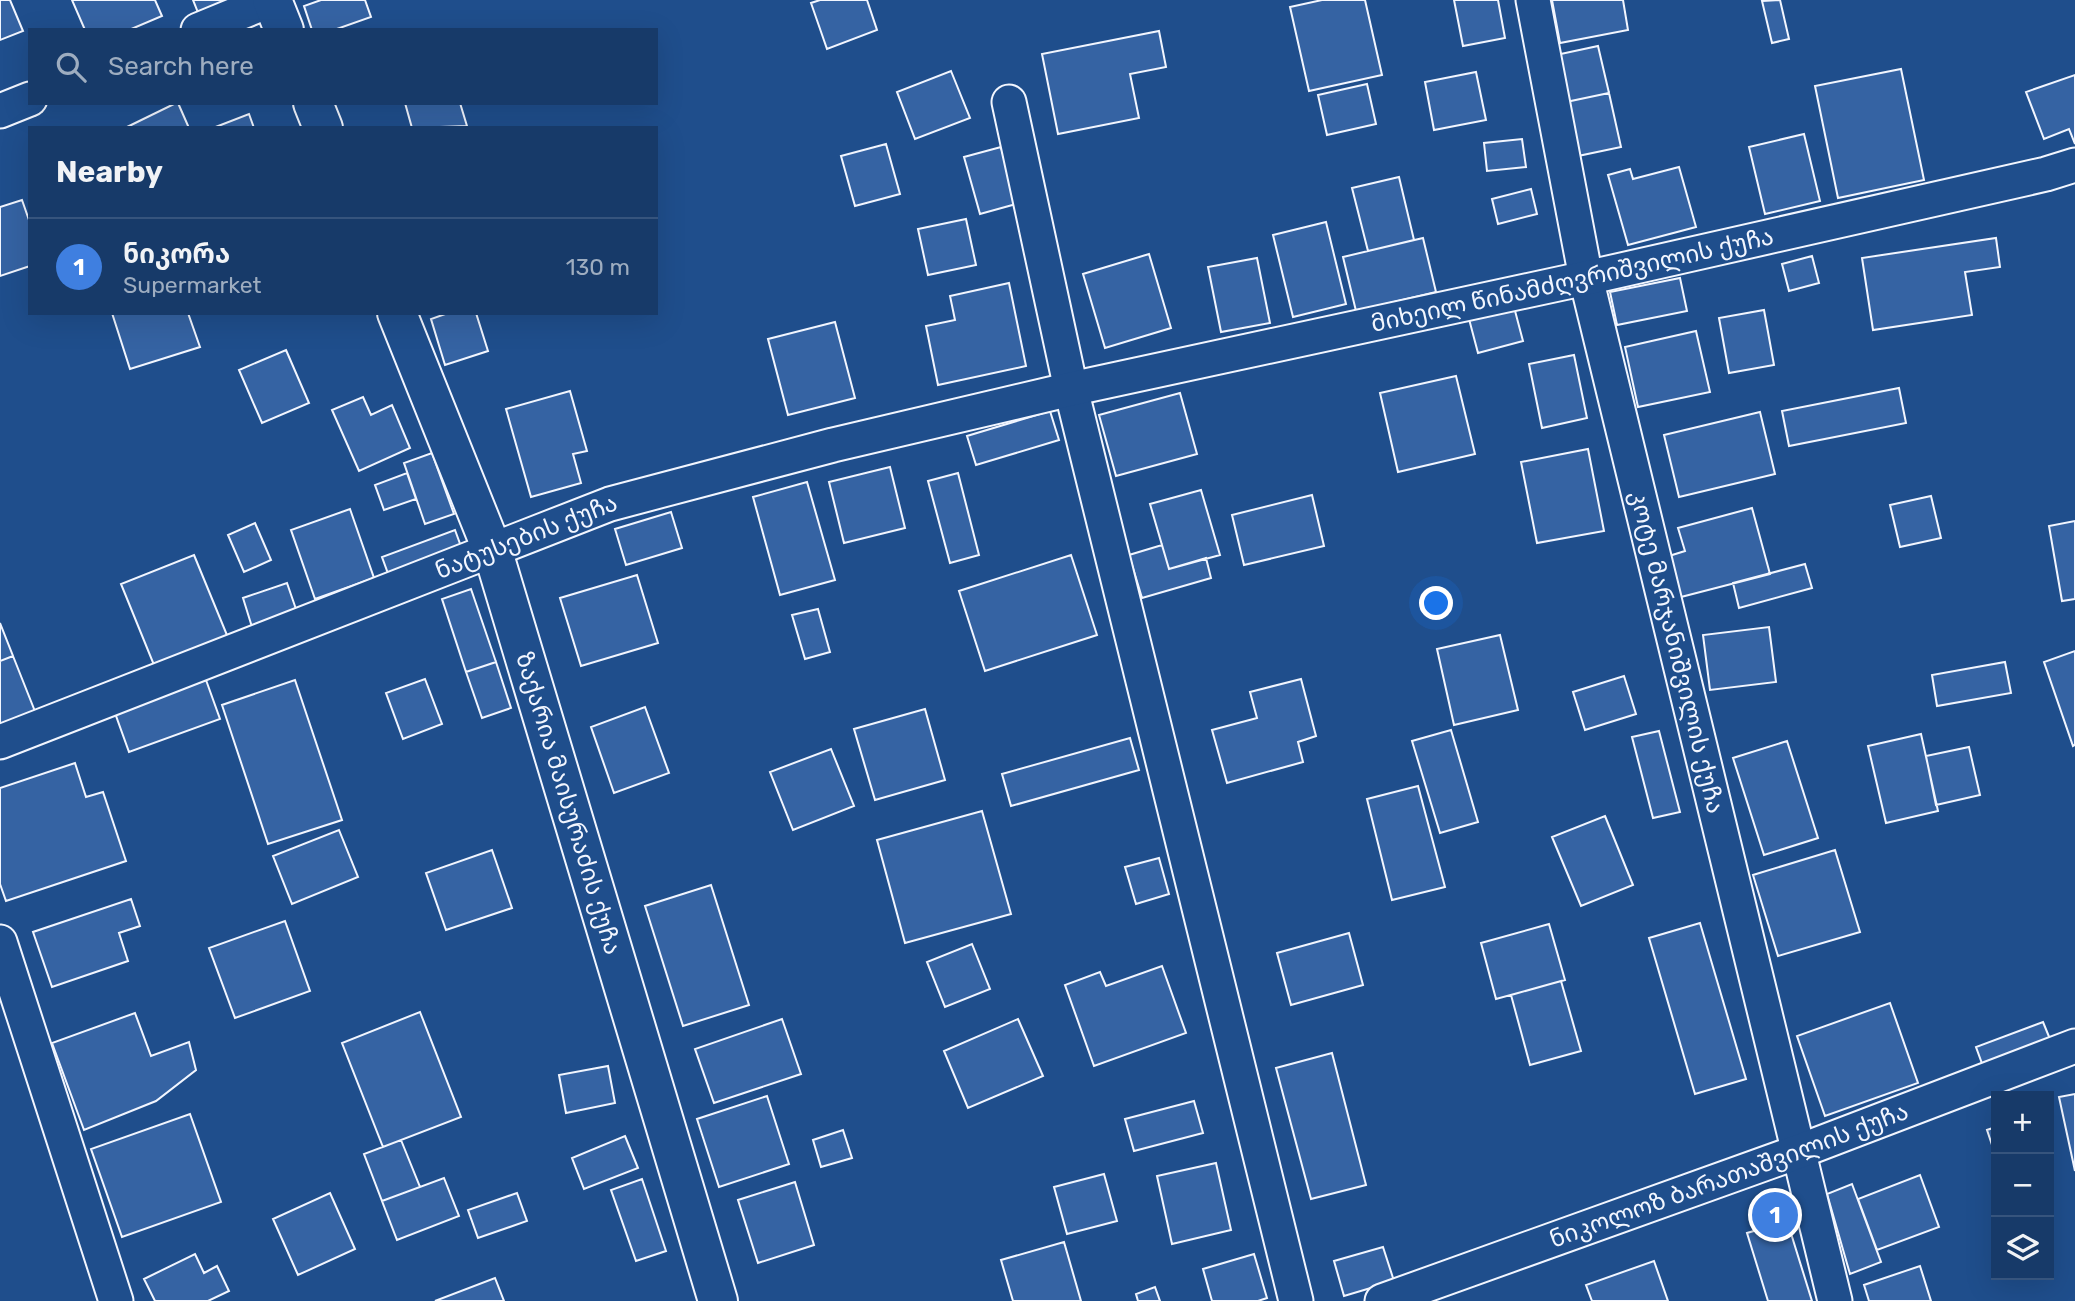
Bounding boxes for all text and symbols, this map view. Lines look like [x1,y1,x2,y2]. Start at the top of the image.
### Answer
search box [28,28,658,105]
icon: search [52,48,90,86]
text: Search here [108,51,254,82]
text: Nearby [56,154,163,190]
street label: მიხეილ წინამძღვრიშვილის ქუჩა [1368,222,1776,338]
text: ნიკორა [123,239,230,270]
text: 1 [73,253,85,281]
text: 130 m [566,253,630,281]
text: Supermarket [123,271,261,299]
street label: კოტე მარჯანიშვილის ქუჩა [1624,488,1730,816]
street label: ნატუსების ქუჩა [431,489,620,585]
your location [1419,586,1453,620]
street label: ზაქარია მაისურაძის ქუჩა [510,649,627,958]
map controls [1991,1091,2054,1280]
button: + [1991,1091,2054,1154]
street label: ნიკოლოზ ბარათაშვილის ქუჩა [1546,1097,1912,1254]
button: − [1991,1154,2054,1217]
pin: 1 [1752,1189,1798,1241]
button: layers [1991,1217,2054,1280]

